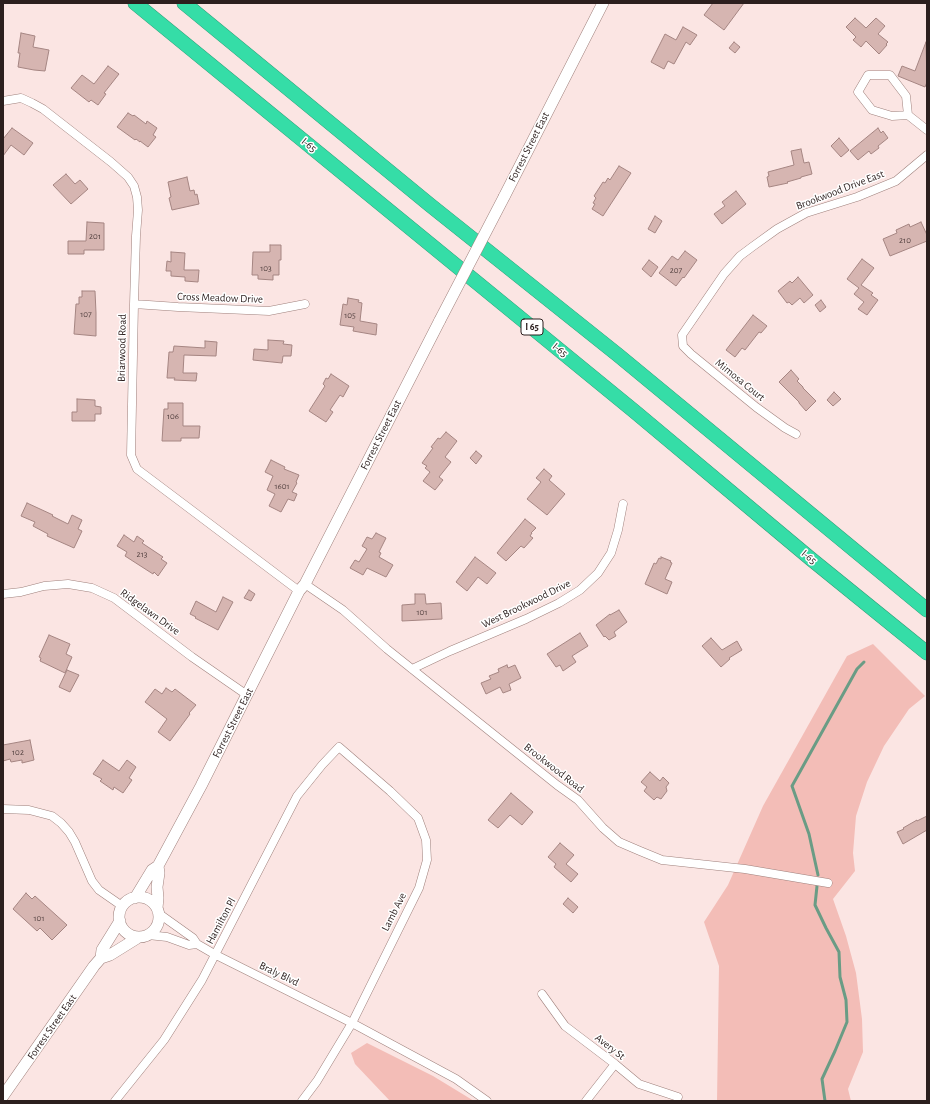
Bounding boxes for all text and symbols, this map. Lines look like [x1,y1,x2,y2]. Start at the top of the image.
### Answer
street label: Forrest Street East [506,110,552,184]
street label: I-65 [299,135,319,155]
street label: Brookwood Drive East [794,167,886,213]
house number: 201 [89,231,101,241]
house number: 210 [899,235,911,245]
house number: 103 [260,263,272,273]
house number: 207 [670,265,682,275]
street label: Cross Meadow Drive [177,290,263,306]
house number: 107 [80,309,92,319]
house number: 105 [344,310,356,320]
street label: Briarwood Road [115,314,129,382]
road number: I 65 [521,319,543,335]
street label: I-65 [550,340,570,360]
street label: Mimosa Court [713,356,767,404]
street label: Forrest Street East [358,398,404,472]
house number: 106 [167,411,179,421]
house number: 1601 [274,481,290,491]
street label: I-65 [799,547,819,567]
house number: 213 [137,549,147,559]
street label: West Brookwood Drive [479,577,573,631]
street label: Ridgelawn Drive [118,586,182,638]
house number: 101 [417,607,427,617]
street label: Forrest Street East [210,686,256,760]
street label: Brookwood Road [521,740,587,796]
house number: 102 [12,747,24,757]
street label: Lamb Ave [379,890,409,934]
street label: Hamilton Pl [203,895,239,947]
house number: 101 [34,913,44,923]
street label: Braly Blvd [257,959,301,989]
street label: Forrest Street East [25,992,79,1062]
street label: Avery St [592,1031,628,1063]

